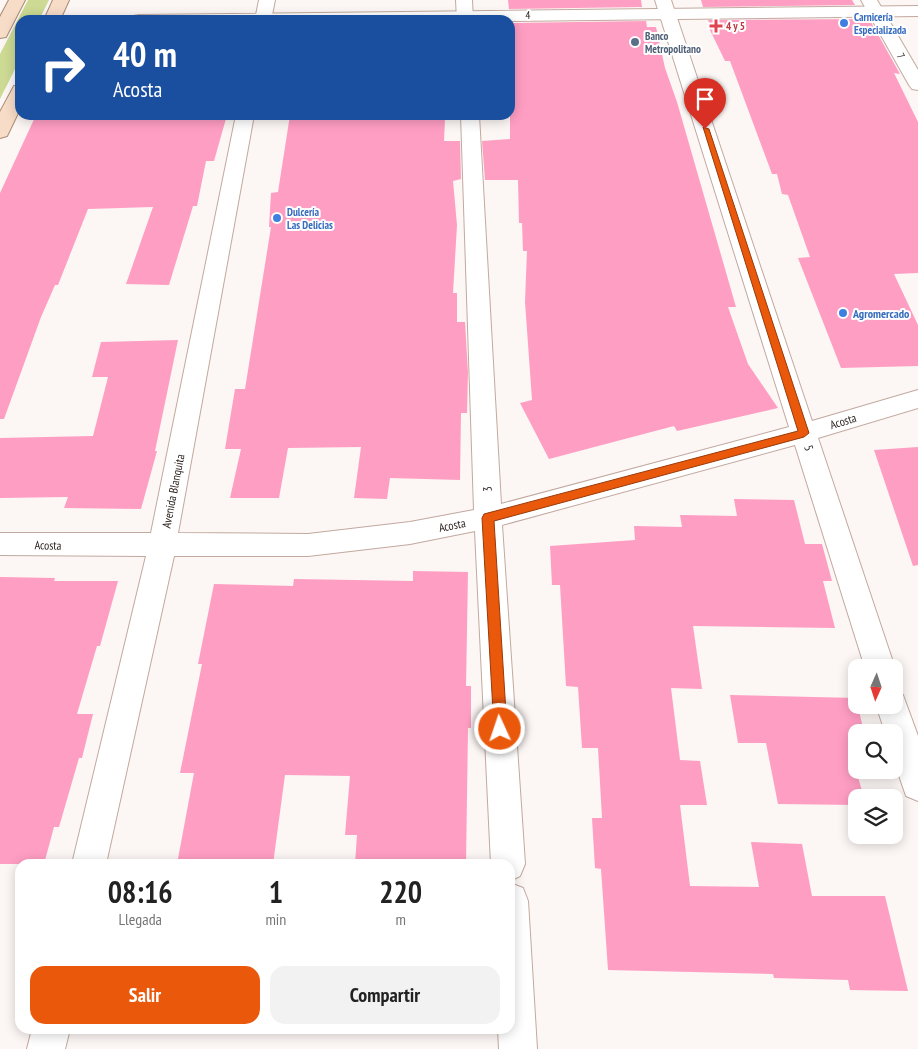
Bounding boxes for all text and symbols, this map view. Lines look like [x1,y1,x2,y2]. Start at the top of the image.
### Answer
street label: 4 [525,8,531,22]
place label: Carnicería Especializada [854,10,907,37]
marker: Carnicería Especializada [838,17,850,29]
place label: 4 y 5 [726,19,745,33]
marker: 4 y 5 [710,20,722,32]
place label: Banco Metropolitano [645,29,701,56]
text: 40 m [113,31,177,77]
icon: right [30,35,95,100]
marker: Banco Metropolitano [629,36,641,48]
street label: 7 [894,50,908,62]
text: Acosta [113,75,162,103]
pin [684,78,726,129]
icon: arrive [691,85,719,113]
place label: Dulcería Las Delicias [287,205,333,232]
marker: Dulcería Las Delicias [271,212,283,224]
place label: Agromercado [852,306,910,321]
marker: Agromercado [837,307,849,319]
street label: Acosta [828,410,858,432]
street label: 5 [801,443,817,453]
street label: Avenida Blanquita [158,453,188,529]
street label: 3 [479,486,495,492]
street label: Acosta [437,515,467,535]
street label: Acosta [34,537,62,553]
north arrow [848,659,902,714]
map controls [848,659,903,844]
position arrow [473,702,525,754]
button: search [848,724,903,779]
button: layers [848,789,903,844]
text: 08:16 [108,872,173,911]
text: 1 [269,872,283,911]
text: 220 [379,872,422,911]
text: Llegada [118,909,162,929]
text: min [265,909,286,929]
text: m [395,909,406,929]
button: Salir [30,966,260,1024]
button: Compartir [270,966,500,1024]

